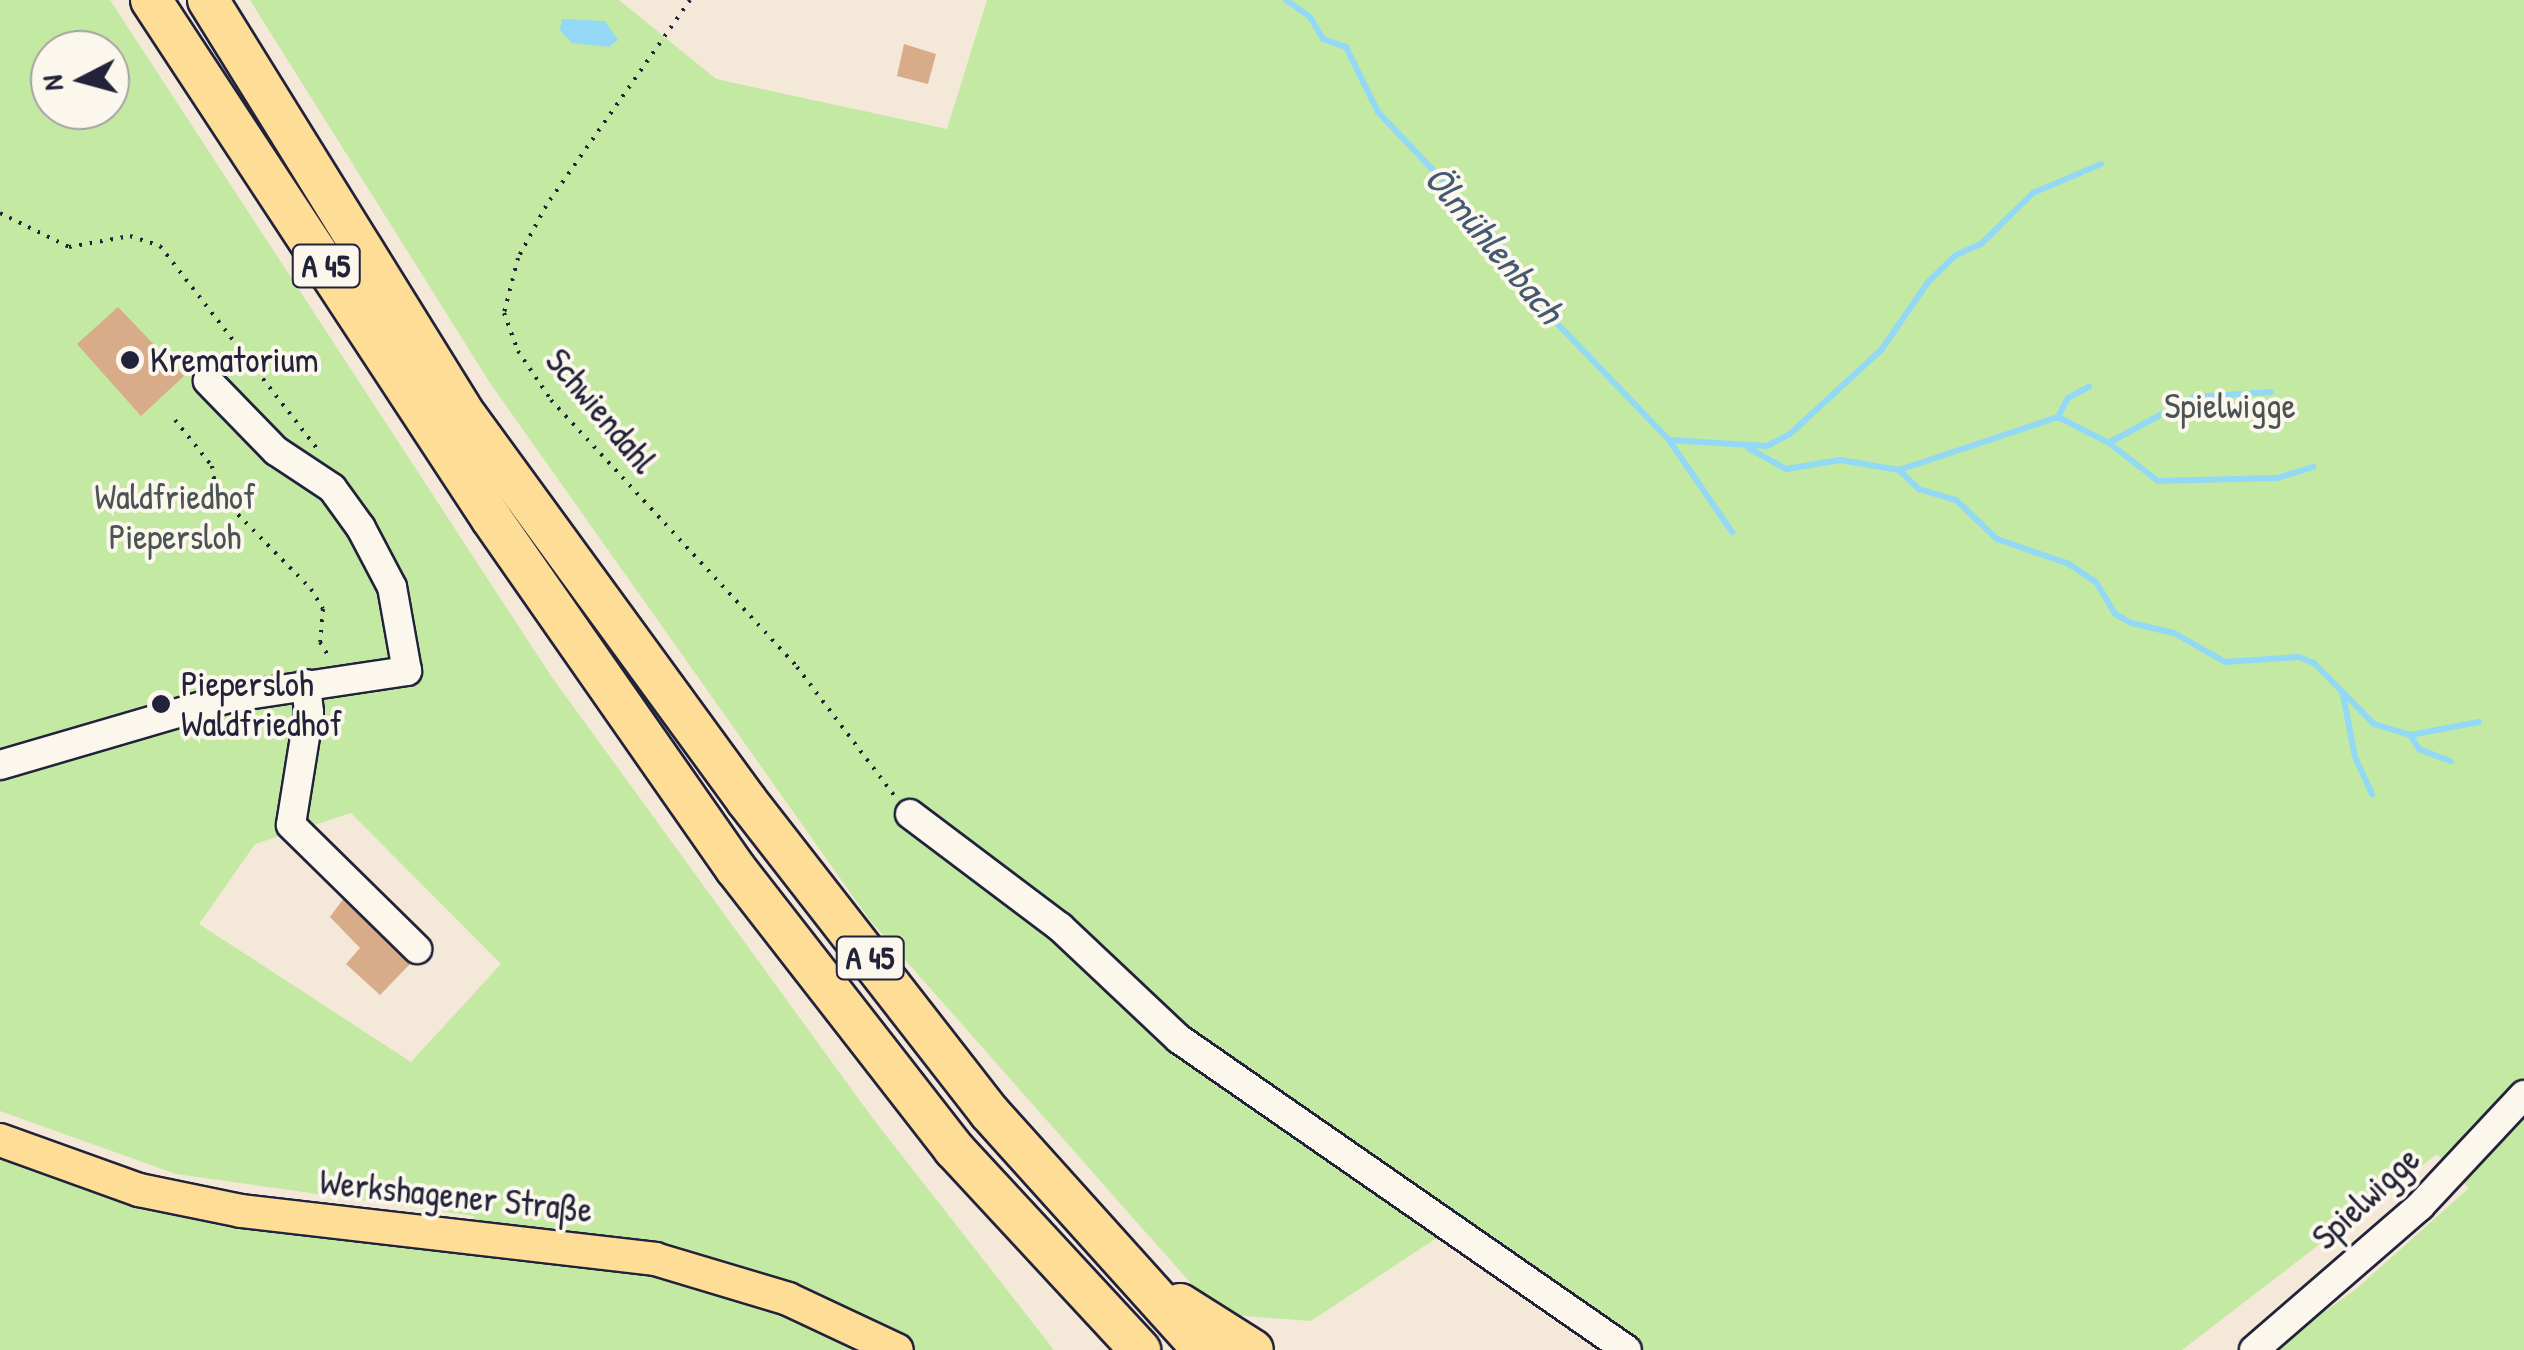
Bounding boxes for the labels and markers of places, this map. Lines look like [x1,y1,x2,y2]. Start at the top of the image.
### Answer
place label: Krematorium [150,339,318,381]
marker: Krematorium [119,349,141,371]
place label: Piepersloh Waldfriedhof [181,663,342,745]
marker: Piepersloh Waldfriedhof [150,693,172,715]

